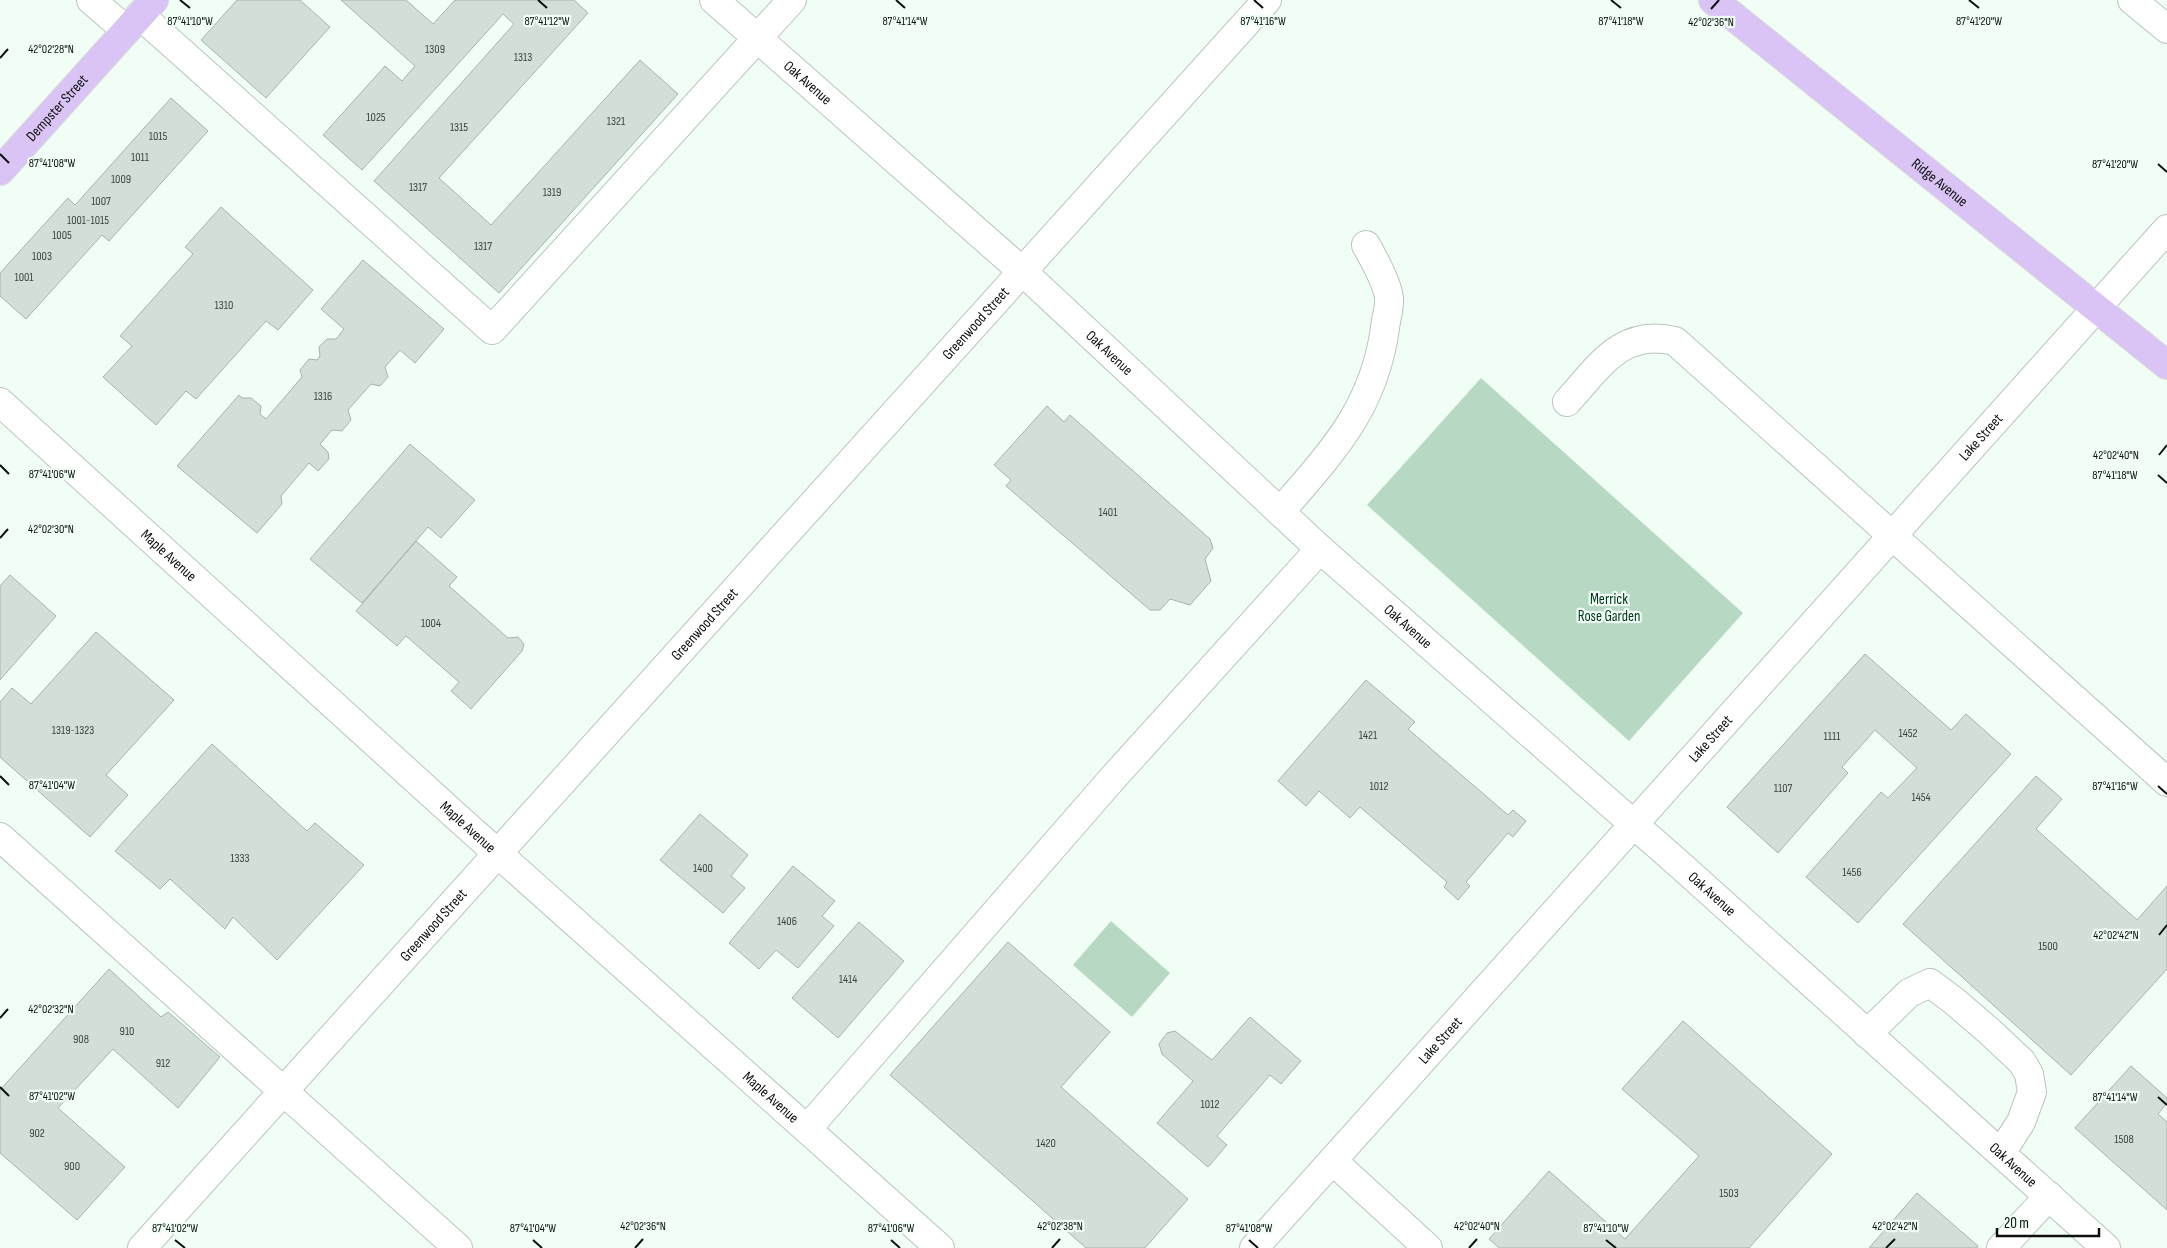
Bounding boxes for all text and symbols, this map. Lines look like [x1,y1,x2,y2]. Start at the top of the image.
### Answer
text: 87°41'10"W [167,14,213,29]
text: 87°41'12"W [524,14,570,29]
text: 87°41'14"W [882,14,928,29]
text: 87°41'16"W [1240,14,1286,29]
text: 87°41'18"W [1598,14,1644,29]
text: 87°41'20"W [1956,14,2002,29]
text: 42°02'36"N [1688,15,1734,30]
text: 42°02'28"N [28,42,74,57]
house number: 1309 [425,42,445,57]
house number: 1313 [514,50,532,65]
street label: Oak Avenue [779,57,835,109]
street label: Dempster Street [22,70,93,146]
house number: 1025 [366,110,386,125]
house number: 1321 [607,114,626,129]
house number: 1315 [450,120,468,135]
house number: 1015 [149,129,167,144]
house number: 1011 [131,150,150,165]
street label: Ridge Avenue [1907,154,1972,211]
text: 87°41'08"W [29,156,75,171]
text: 87°41'20"W [2092,157,2138,172]
house number: 1009 [111,172,131,187]
house number: 1317 [409,180,427,195]
house number: 1319 [543,185,561,200]
house number: 1007 [91,194,111,209]
house number: 1001-1015 [67,213,109,228]
house number: 1005 [52,228,72,243]
house number: 1317 [474,239,492,254]
house number: 1003 [32,249,52,264]
house number: 1001 [14,270,34,285]
street label: Greenwood Street [938,283,1014,364]
house number: 1310 [215,298,233,313]
street label: Oak Avenue [1082,326,1137,380]
house number: 1316 [314,389,332,404]
street label: Lake Street [1955,409,2007,465]
text: 42°02'40"N [2093,448,2139,463]
text: 87°41'06"W [29,467,75,482]
text: 87°41'18"W [2092,468,2138,483]
house number: 1401 [1099,505,1118,520]
text: 42°02'30"N [28,522,74,537]
street label: Maple Avenue [137,525,200,586]
street label: Greenwood Street [667,584,743,665]
park label: Merrick Rose Garden [1578,590,1640,626]
street label: Oak Avenue [1380,600,1436,653]
house number: 1004 [421,616,441,631]
street label: Lake Street [1685,711,1737,766]
house number: 1319-1323 [52,723,94,738]
house number: 1452 [1898,726,1918,741]
house number: 1421 [1359,728,1378,743]
house number: 1111 [1824,729,1841,744]
text: 87°41'04"W [29,778,75,793]
house number: 1012 [1370,779,1388,794]
text: 87°41'16"W [2092,779,2138,794]
house number: 1107 [1774,781,1792,796]
house number: 1454 [1911,790,1931,805]
street label: Maple Avenue [436,797,500,857]
house number: 1333 [230,851,250,866]
house number: 1400 [693,861,713,876]
house number: 1456 [1842,865,1862,880]
street label: Oak Avenue [1684,868,1740,921]
street label: Greenwood Street [396,885,472,965]
house number: 1406 [777,914,797,929]
text: 42°02'42"N [2093,928,2139,943]
house number: 1500 [2038,939,2058,954]
house number: 1414 [839,972,857,987]
text: 42°02'32"N [28,1002,74,1017]
street label: Lake Street [1414,1013,1467,1068]
house number: 910 [120,1024,134,1039]
house number: 908 [73,1032,89,1047]
house number: 912 [156,1056,170,1071]
street label: Maple Avenue [739,1067,803,1127]
text: 87°41'02"W [29,1089,75,1104]
text: 87°41'14"W [2092,1090,2138,1105]
house number: 1012 [1201,1097,1219,1112]
house number: 902 [29,1126,45,1141]
house number: 1508 [2114,1132,2134,1147]
house number: 1420 [1036,1136,1056,1151]
street label: Oak Avenue [1985,1139,2041,1191]
house number: 900 [64,1159,80,1174]
house number: 1503 [1719,1186,1739,1201]
scale bar [1997,1206,2100,1238]
text: 20 m [2004,1214,2029,1233]
text: 42°02'36"N [620,1219,666,1234]
text: 42°02'38"N [1037,1219,1083,1234]
text: 42°02'40"N [1454,1219,1500,1234]
text: 42°02'42"N [1872,1219,1918,1234]
text: 87°41'02"W [152,1221,198,1236]
text: 87°41'04"W [510,1221,556,1236]
text: 87°41'06"W [868,1221,914,1236]
text: 87°41'08"W [1226,1221,1272,1236]
text: 87°41'10"W [1583,1221,1629,1236]

